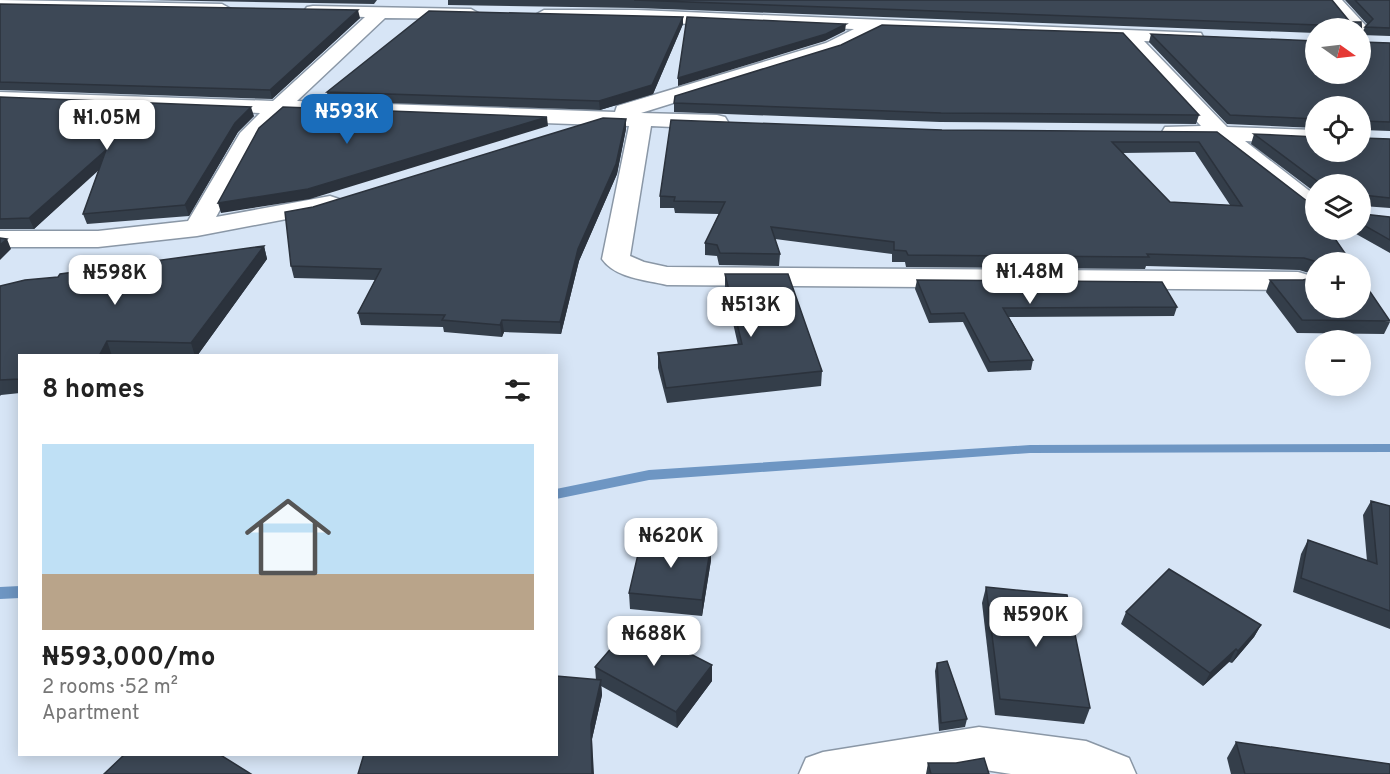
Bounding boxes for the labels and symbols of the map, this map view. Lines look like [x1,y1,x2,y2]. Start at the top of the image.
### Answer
north arrow [1305,18,1371,84]
pin: ₦593K [305,94,389,145]
pin: ₦1.05M [58,100,156,151]
pin: ₦1.48M [981,254,1079,305]
pin: ₦598K [73,255,157,306]
pin: ₦513K [709,287,793,338]
pin: ₦620K [629,518,713,569]
pin: ₦590K [994,597,1078,648]
pin: ₦688K [612,616,696,667]

